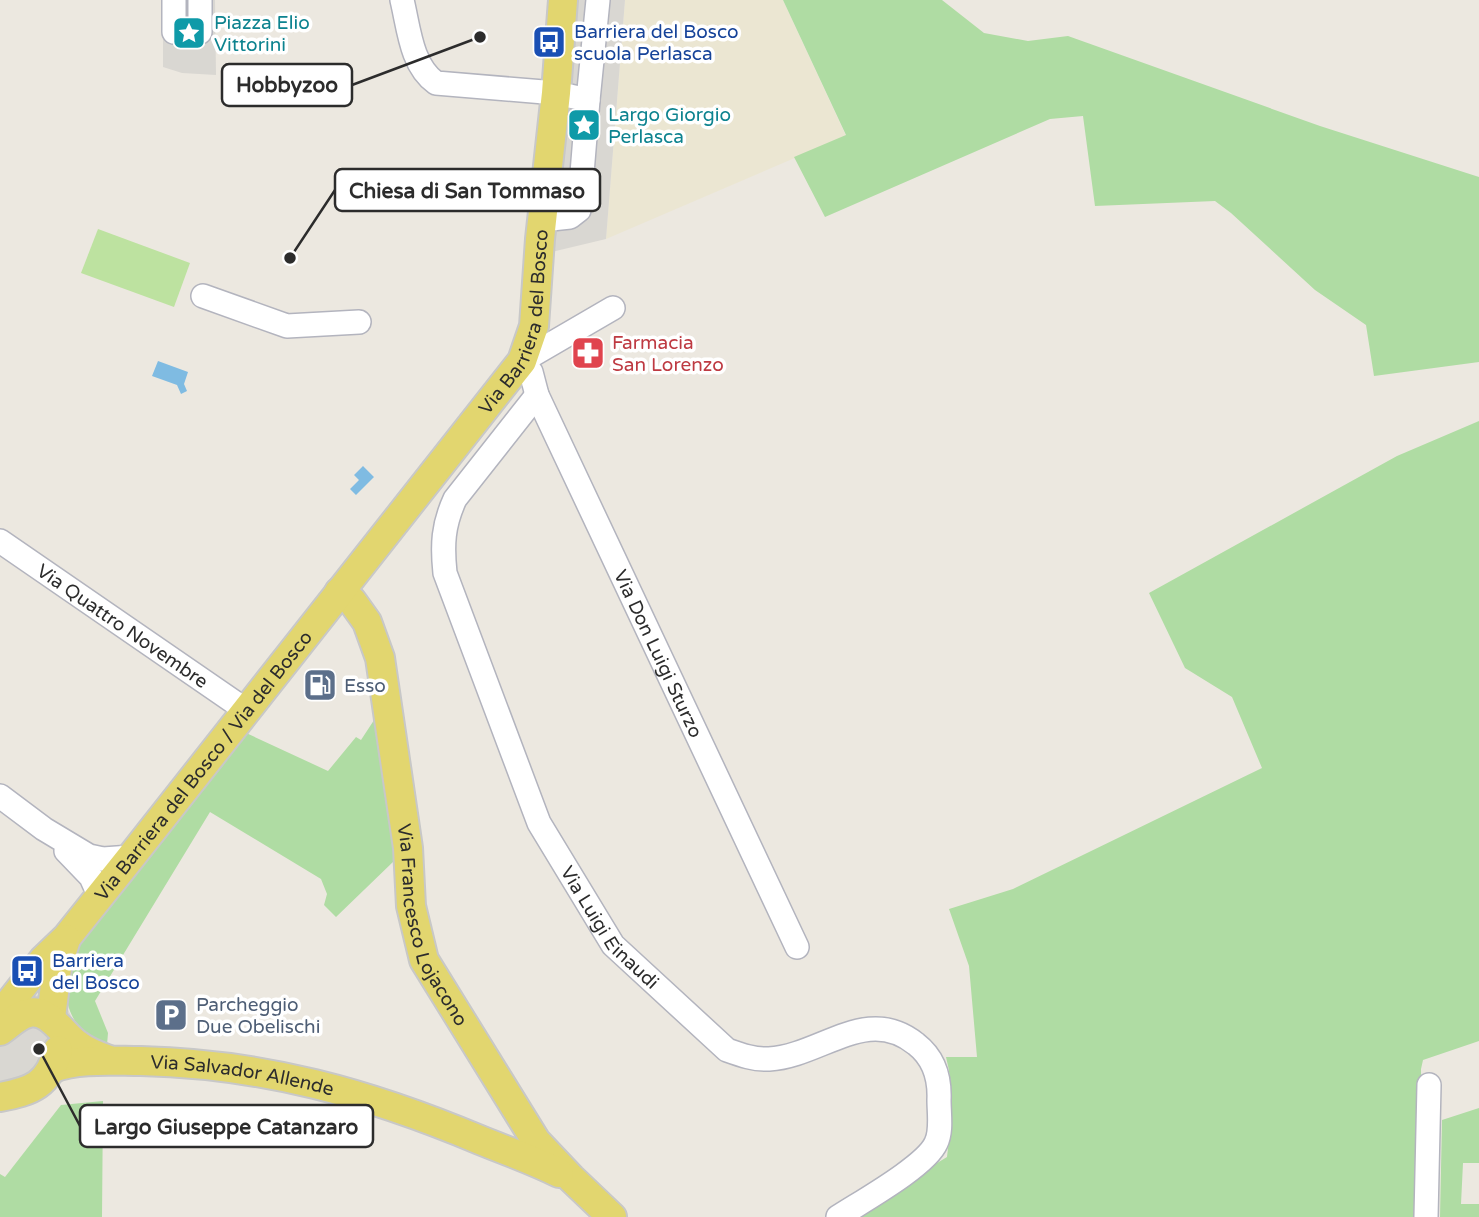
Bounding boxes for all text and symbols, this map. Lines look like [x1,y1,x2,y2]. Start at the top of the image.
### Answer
place label: Piazza Elio Vittorini [214,12,310,56]
place icon: Piazza Elio Vittorini [170,14,208,52]
place label: Barriera del Bosco scuola Perlasca [574,21,739,65]
bus stop icon: Barriera del Bosco scuola Perlasca [530,23,568,61]
callout: Hobbyzoo [222,64,352,106]
text: Hobbyzoo [236,73,338,98]
place label: Largo Giorgio Perlasca [608,104,731,148]
place icon: Largo Giorgio Perlasca [565,106,603,144]
callout: Chiesa di San Tommaso [335,169,600,211]
text: Chiesa di San Tommaso [349,179,585,204]
street label: Via Barriera del Bosco [474,228,553,419]
place label: Farmacia San Lorenzo [612,332,724,376]
pharmacy icon: Farmacia San Lorenzo [569,334,607,372]
street label: Via Quattro Novembre [32,560,212,693]
street label: Via Don Luigi Sturzo [609,567,707,741]
street label: Via Barriera del Bosco / Via del Bosco [91,627,317,905]
fuel station icon: Esso [301,666,339,704]
place label: Esso [344,675,386,697]
street label: Via Francesco Lojacono [393,822,472,1030]
street label: Via Luigi Einaudi [556,862,663,994]
place label: Barriera del Bosco [52,950,140,994]
bus stop icon: Barriera del Bosco [8,952,46,990]
place label: Parcheggio Due Obelischi [196,994,320,1038]
parking icon: Parcheggio Due Obelischi [152,996,190,1034]
street label: Via Salvador Allende [150,1051,336,1100]
callout: Largo Giuseppe Catanzaro [80,1105,373,1147]
text: Largo Giuseppe Catanzaro [94,1115,358,1140]

